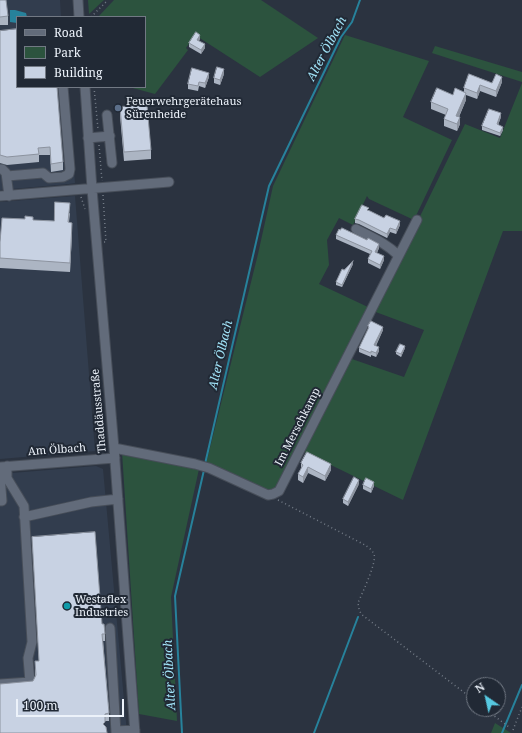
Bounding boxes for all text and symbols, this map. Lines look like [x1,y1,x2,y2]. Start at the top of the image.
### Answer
water label: Alter Ölbach [304,15,350,83]
legend [16,16,146,88]
text: Road [54,24,83,41]
text: Park [54,44,81,61]
text: Building [54,64,102,81]
place label: Feuerwehrgerätehaus Sürenheide [126,95,241,121]
marker: Feuerwehrgerätehaus Sürenheide [113,103,123,113]
water label: Alter Ölbach [206,319,236,391]
street label: Thaddäusstraße [89,368,109,454]
street label: Im Merschkamp [273,386,323,468]
street label: Am Ölbach [28,441,86,459]
place label: Westaflex Industries [75,593,128,619]
marker: Westaflex Industries [62,601,72,611]
water label: Alter Ölbach [161,639,179,711]
north arrow [466,677,506,717]
text: N [472,679,487,696]
scale bar [18,691,126,717]
text: 100 m [23,697,58,714]

